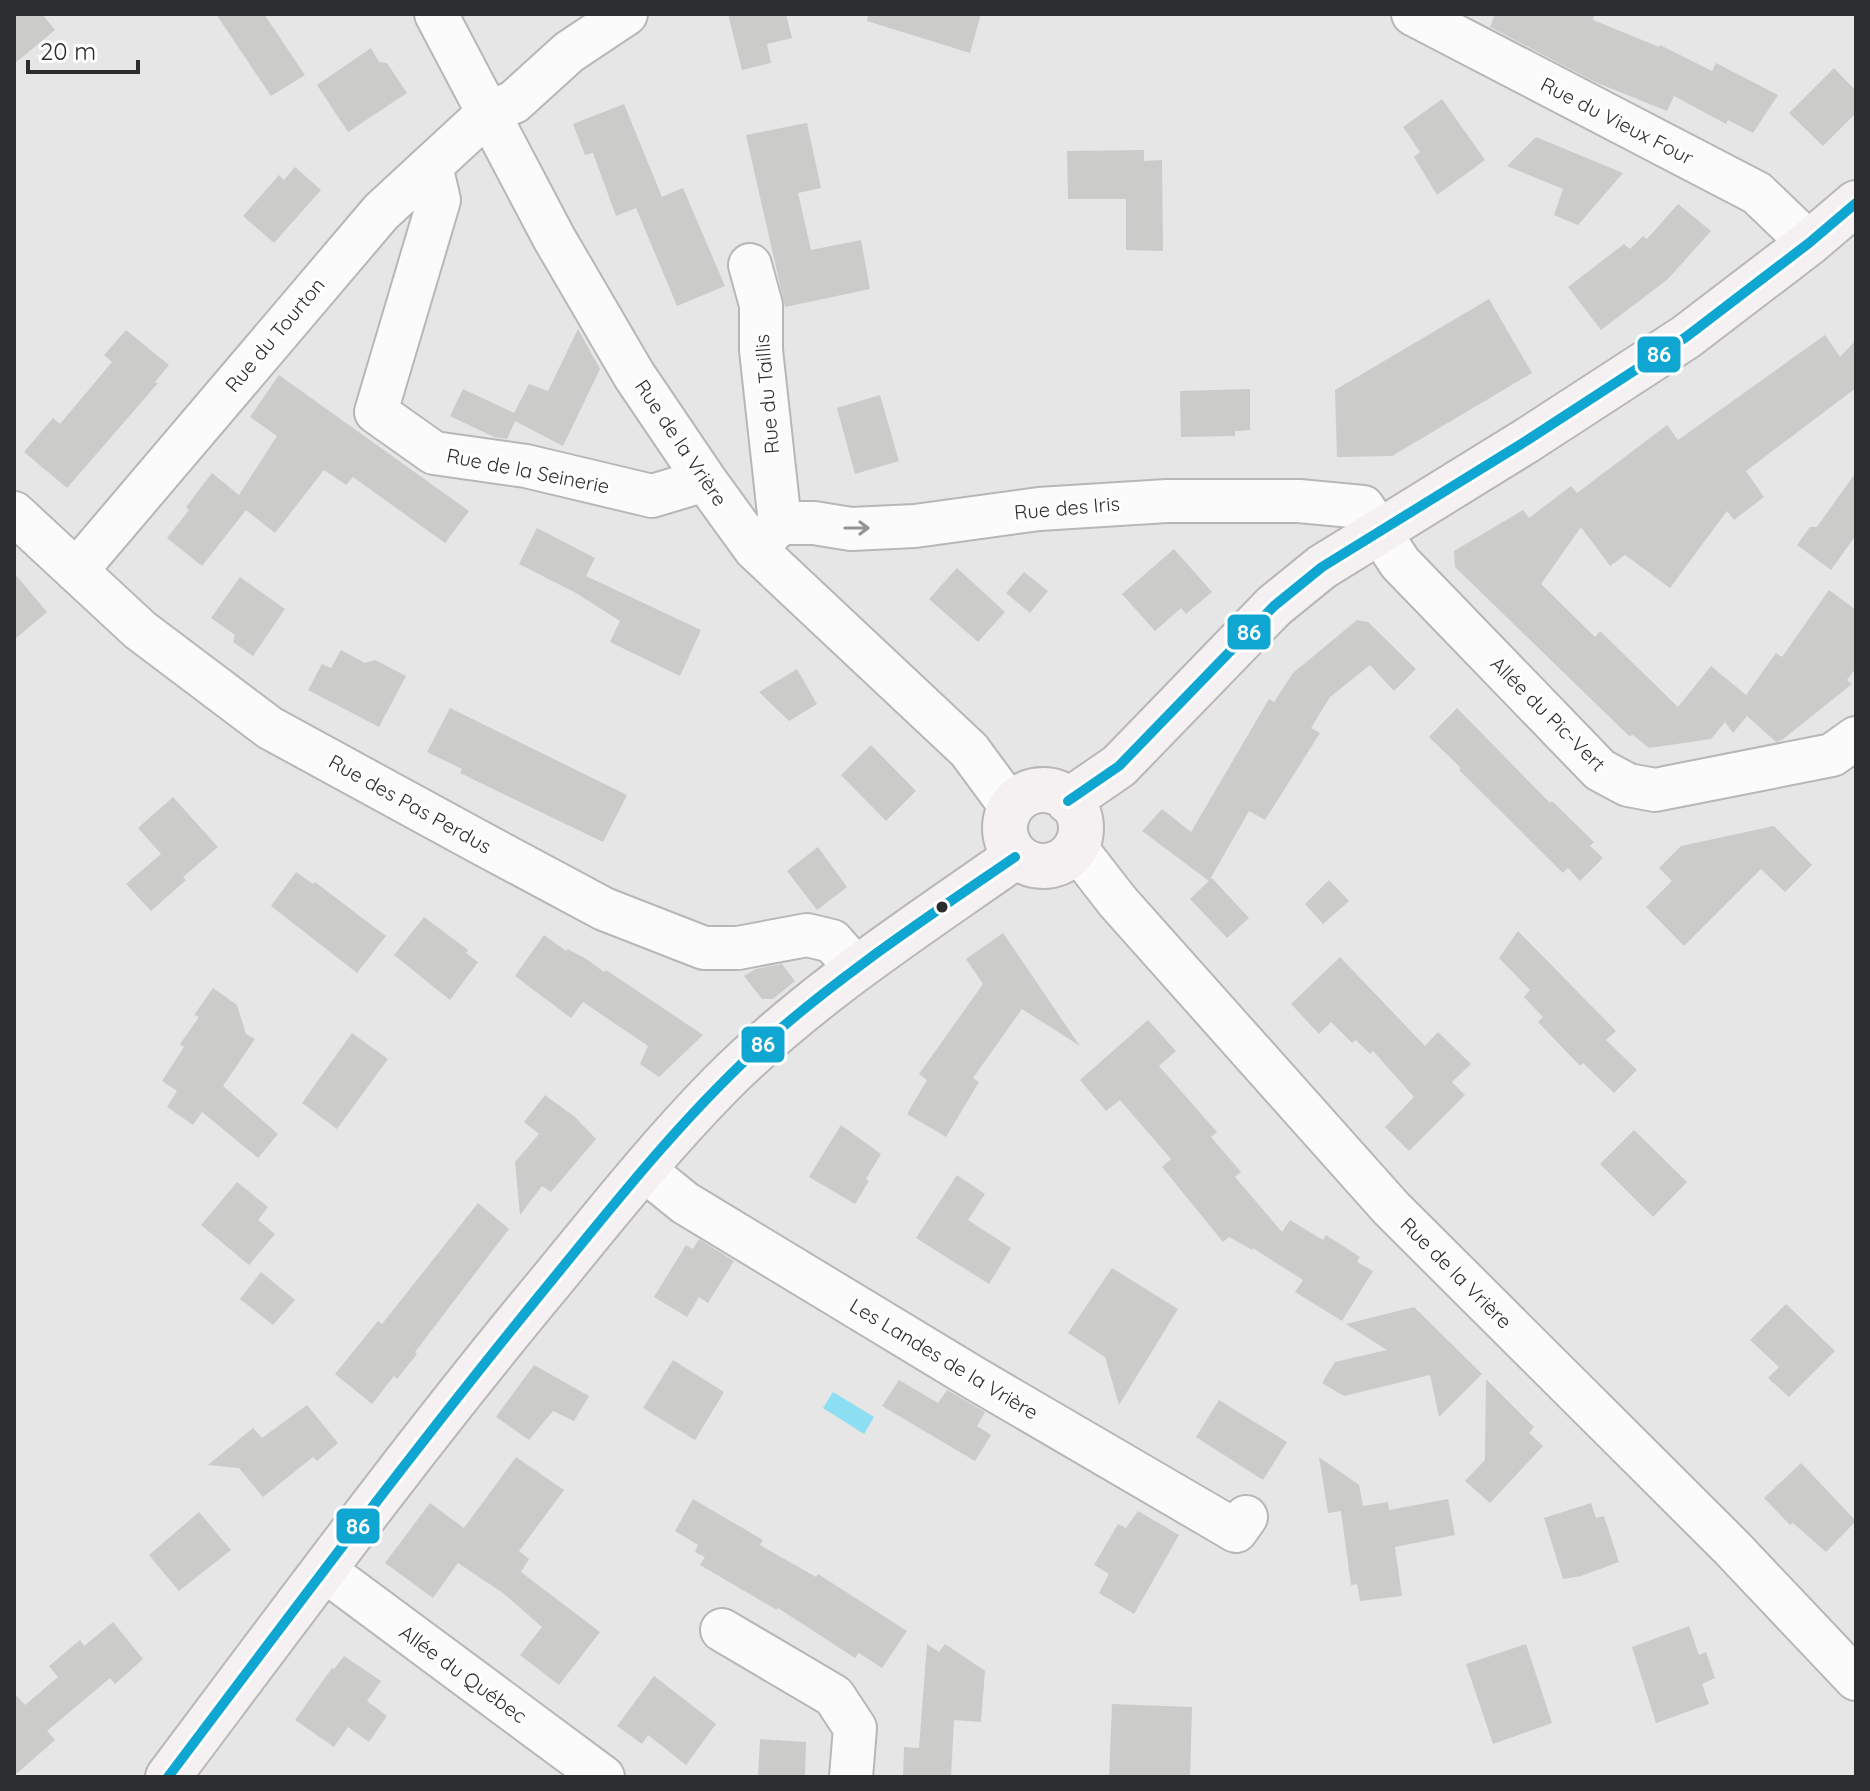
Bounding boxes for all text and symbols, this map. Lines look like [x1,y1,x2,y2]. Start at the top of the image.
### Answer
scale bar [28,24,138,74]
text: 20 m [40,36,96,66]
street label: Rue du Vieux Four [1537,71,1698,170]
street label: Rue du Tourton [219,272,330,397]
street label: Rue du Taillis [749,333,784,455]
line badge: 86 [1636,335,1682,374]
text: 86 [1647,340,1671,368]
street label: Rue de la Vrière [630,375,733,511]
street label: Rue de la Seinerie [445,442,612,499]
street label: Rue des Iris [1013,490,1121,525]
one-way arrow [844,520,870,536]
line badge: 86 [1226,613,1272,651]
text: 86 [1237,618,1261,646]
street label: Allée du Pic-Vert [1486,651,1611,776]
street label: Rue des Pas Perdus [325,749,496,859]
unlabelled marker [934,899,950,915]
line badge: 86 [740,1025,786,1064]
text: 86 [751,1030,775,1058]
street label: Rue de la Vrière [1395,1212,1517,1334]
street label: Les Landes de la Vrière [846,1292,1043,1425]
line badge: 86 [335,1507,381,1545]
text: 86 [346,1512,370,1540]
street label: Allée du Québec [395,1619,532,1728]

